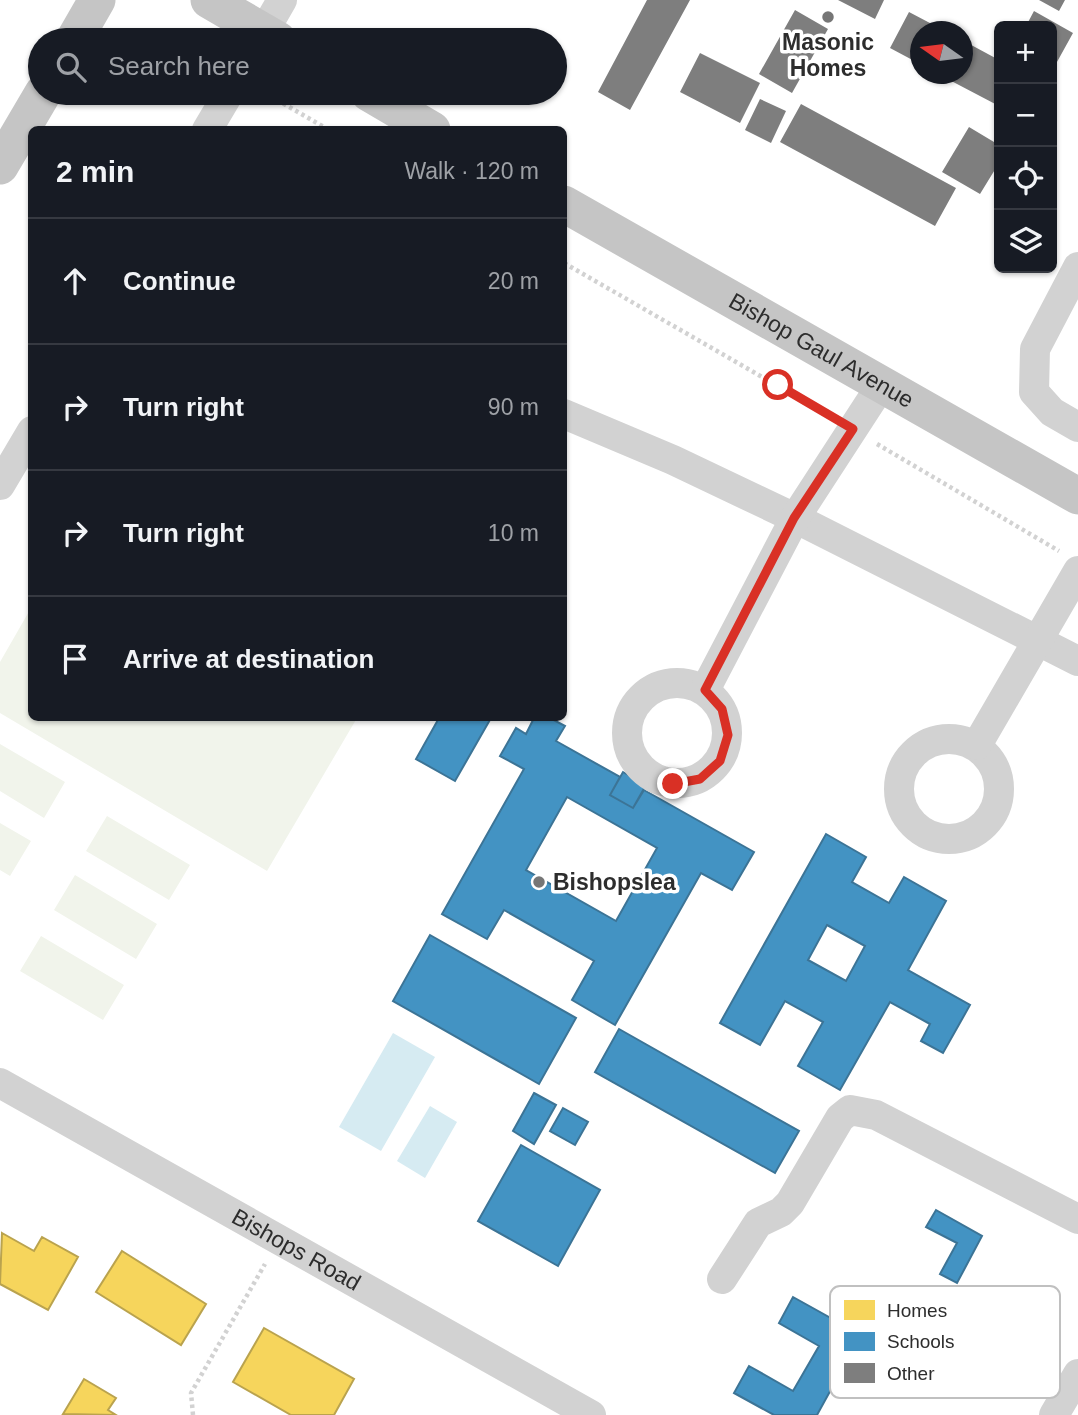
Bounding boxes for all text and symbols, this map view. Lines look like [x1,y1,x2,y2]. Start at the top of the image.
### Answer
marker: Masonic Homes [820,9,836,25]
north arrow [910,21,973,84]
map controls [994,21,1057,273]
button: + [994,21,1057,84]
search box [28,28,567,105]
place label: Masonic Homes [782,29,874,81]
icon: search [52,48,90,86]
text: Search here [108,51,250,81]
button: − [994,84,1057,147]
button: locate [994,147,1057,210]
text: 2 min [56,155,134,188]
text: Walk · 120 m [404,158,539,184]
button: layers [994,210,1057,273]
icon: ahead [56,262,94,300]
text: Continue [123,266,236,296]
text: 20 m [488,268,539,294]
street label: Bishop Gaul Avenue [724,288,918,413]
route start [762,369,793,400]
icon: right [56,388,94,426]
text: Turn right [123,392,244,422]
text: 90 m [488,394,539,420]
icon: right [56,514,94,552]
text: Turn right [123,518,244,548]
text: 10 m [488,520,539,546]
icon: arrive [56,640,94,678]
text: Arrive at destination [123,644,374,674]
route end [657,768,688,799]
place label: Bishopslea [553,869,676,895]
marker: Bishopslea [531,874,547,890]
street label: Bishops Road [228,1203,365,1296]
legend [830,1286,1060,1398]
text: Homes [887,1300,947,1321]
text: Schools [887,1331,955,1352]
text: Other [887,1363,935,1384]

